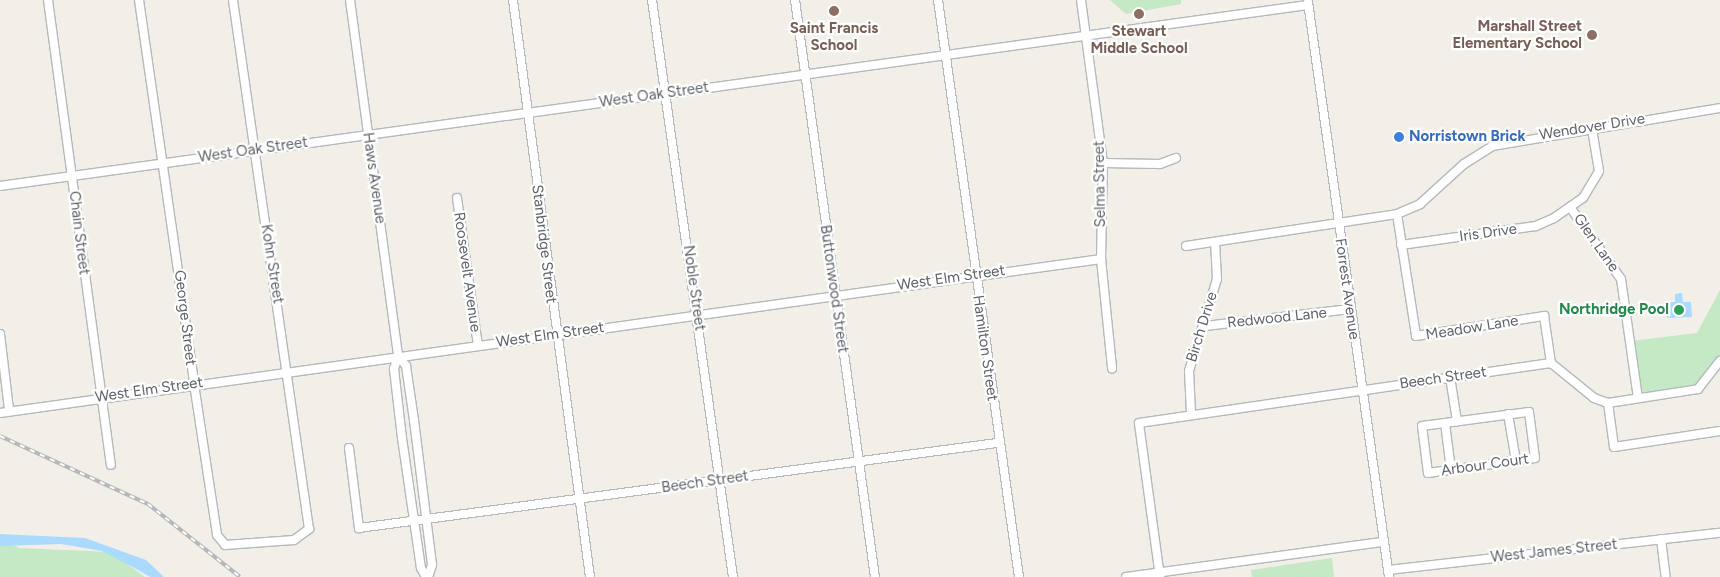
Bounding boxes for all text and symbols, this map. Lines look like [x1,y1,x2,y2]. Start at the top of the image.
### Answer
marker: Saint Francis School [828,5,840,17]
marker: Stewart Middle School [1133,8,1145,20]
place label: Marshall Street Elementary School [1453,17,1582,52]
place label: Saint Francis School [790,19,878,54]
place label: Stewart Middle School [1090,22,1188,57]
marker: Marshall Street Elementary School [1586,29,1598,41]
street label: West Oak Street [598,78,710,112]
street label: Wendover Drive [1538,110,1646,144]
place label: Norristown Brick [1409,128,1526,146]
street label: Haws Avenue [359,131,389,225]
marker: Norristown Brick [1393,131,1405,143]
street label: West Oak Street [197,133,309,167]
street label: Selma Street [1090,140,1110,228]
street label: Stanbridge Street [528,184,560,304]
street label: Chain Street [65,190,93,276]
street label: Glen Lane [1569,210,1623,276]
street label: Roosevelt Avenue [450,211,484,333]
street label: Iris Drive [1458,220,1518,246]
street label: Kohn Street [257,223,287,305]
street label: Buttonwood Street [816,224,852,354]
street label: Forrest Avenue [1331,237,1363,341]
street label: Noble Street [679,244,709,332]
street label: West Elm Street [896,262,1006,294]
street label: George Street [170,269,200,367]
street label: Birch Drive [1183,290,1221,364]
street label: Hamilton Street [969,294,1001,402]
place label: Northridge Pool [1559,301,1669,319]
street label: Redwood Lane [1226,304,1328,332]
marker: Northridge Pool [1673,304,1685,316]
street label: Meadow Lane [1425,312,1519,344]
street label: West Elm Street [495,319,605,351]
street label: Beech Street [1398,363,1488,393]
street label: West Elm Street [94,374,204,406]
street label: Arbour Court [1440,450,1530,480]
street label: Beech Street [660,467,750,497]
street label: West James Street [1490,535,1618,567]

